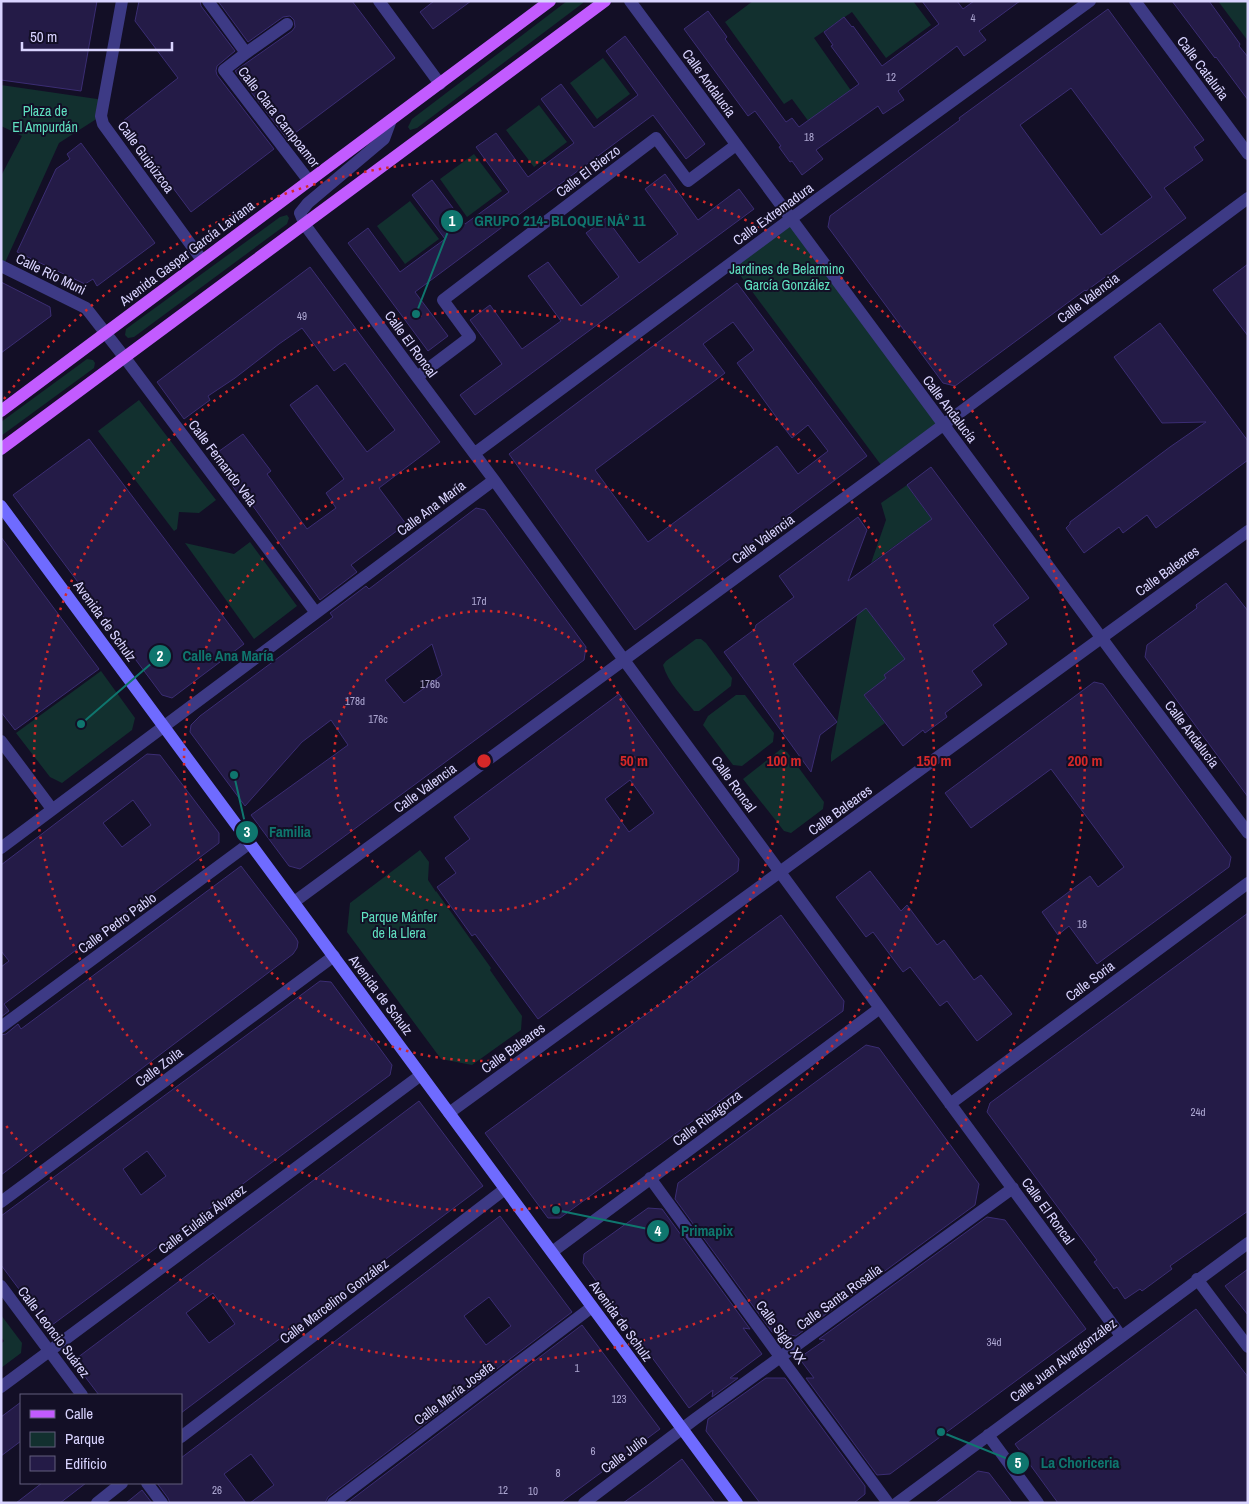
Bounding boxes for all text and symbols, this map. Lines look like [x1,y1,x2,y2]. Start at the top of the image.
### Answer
house number: 4 [970,11,976,25]
scale bar [22,20,172,52]
text: 50 m [30,26,57,47]
street label: Calle Cataluña [1173,33,1233,104]
street label: Calle Andalucía [678,45,740,121]
street label: Calle Clara Campoamor [234,63,324,171]
house number: 12 [886,70,896,84]
park label: Plaza de El Ampurdán [12,102,78,136]
street label: Calle Guipúzcoa [114,117,179,197]
house number: 18 [804,130,814,144]
street label: Calle El Bierzo [552,141,624,201]
street label: Calle Extremadura [729,178,817,249]
street label: Avenida Gaspar García Laviana [115,196,259,310]
callout: GRUPO 214- BLOQUE NÂº 11 [439,206,655,236]
text: 1 [449,210,456,231]
text: GRUPO 214- BLOQUE NÂº 11 [474,210,646,231]
street label: Calle Río Muni [13,249,89,299]
park label: Jardines de Belarmino García González [729,260,845,294]
street label: Calle Valencia [1053,268,1123,327]
street label: Calle El Roncal [381,307,441,381]
house number: 49 [297,309,307,323]
street label: Calle Andalucía [919,372,982,447]
street label: Calle Fernando Vela [185,416,262,510]
street label: Calle Ana María [393,476,470,540]
street label: Calle Valencia [728,510,798,568]
street label: Calle Baleares [1132,542,1203,600]
street label: Avenida de Schulz [69,576,141,665]
house number: 17d [471,594,487,608]
callout: Calle Ana María [147,641,284,671]
text: 2 [157,645,164,666]
text: Calle Ana María [182,645,274,666]
house number: 176b [420,677,440,691]
house number: 178d [345,694,365,708]
street label: Calle Andalucía [1161,697,1224,772]
house number: 176c [368,712,388,726]
text: 50 m [620,750,648,771]
text: 100 m [767,750,801,771]
text: 150 m [917,750,951,771]
text: 200 m [1068,750,1102,771]
centre of rings [475,752,493,770]
street label: Calle Roncal [708,752,760,816]
street label: Calle Valencia [390,759,460,817]
street label: Calle Baleares [805,781,876,839]
callout: Familia [234,817,321,847]
text: 3 [244,821,251,842]
text: Familia [269,821,311,842]
street label: Calle Pedro Pablo [74,889,160,957]
park label: Parque Mánfer de la Llera [361,908,437,942]
house number: 18 [1077,917,1087,931]
street label: Avenida de Schulz [344,951,417,1039]
street label: Calle Soria [1062,956,1119,1005]
street label: Calle Baleares [478,1019,549,1077]
street label: Calle Zoila [132,1043,187,1091]
street label: Calle Ribagorza [669,1086,746,1150]
house number: 24d [1190,1105,1206,1119]
street label: Calle El Roncal [1018,1174,1078,1248]
street label: Calle Eulalia Álvarez [155,1180,250,1258]
callout: Primapix [646,1216,743,1246]
text: 4 [655,1220,662,1241]
text: Primapix [681,1220,733,1241]
street label: Calle Marcelino González [276,1254,392,1348]
street label: Calle Santa Rosalía [793,1260,886,1334]
street label: Avenida de Schulz [585,1276,657,1365]
street label: Calle Leoncio Suárez [14,1283,94,1381]
street label: Calle Siglo XX [752,1297,810,1368]
street label: Calle Juan Alvargonzález [1006,1314,1120,1406]
house number: 34d [986,1335,1002,1349]
street label: Calle María Josefa [410,1357,498,1429]
house number: 1 [574,1361,580,1375]
house number: 123 [611,1392,627,1406]
legend [20,1394,182,1484]
text: Calle [65,1403,93,1424]
text: Parque [65,1428,105,1449]
street label: Calle Julio [597,1431,651,1477]
house number: 6 [590,1444,596,1458]
callout: La Choriceria [1006,1448,1129,1478]
text: 5 [1015,1452,1022,1473]
text: La Choriceria [1041,1452,1119,1473]
text: Edificio [65,1453,107,1474]
house number: 8 [555,1466,561,1480]
house number: 26 [212,1483,222,1497]
house number: 12 [498,1483,508,1497]
house number: 10 [528,1484,538,1498]

